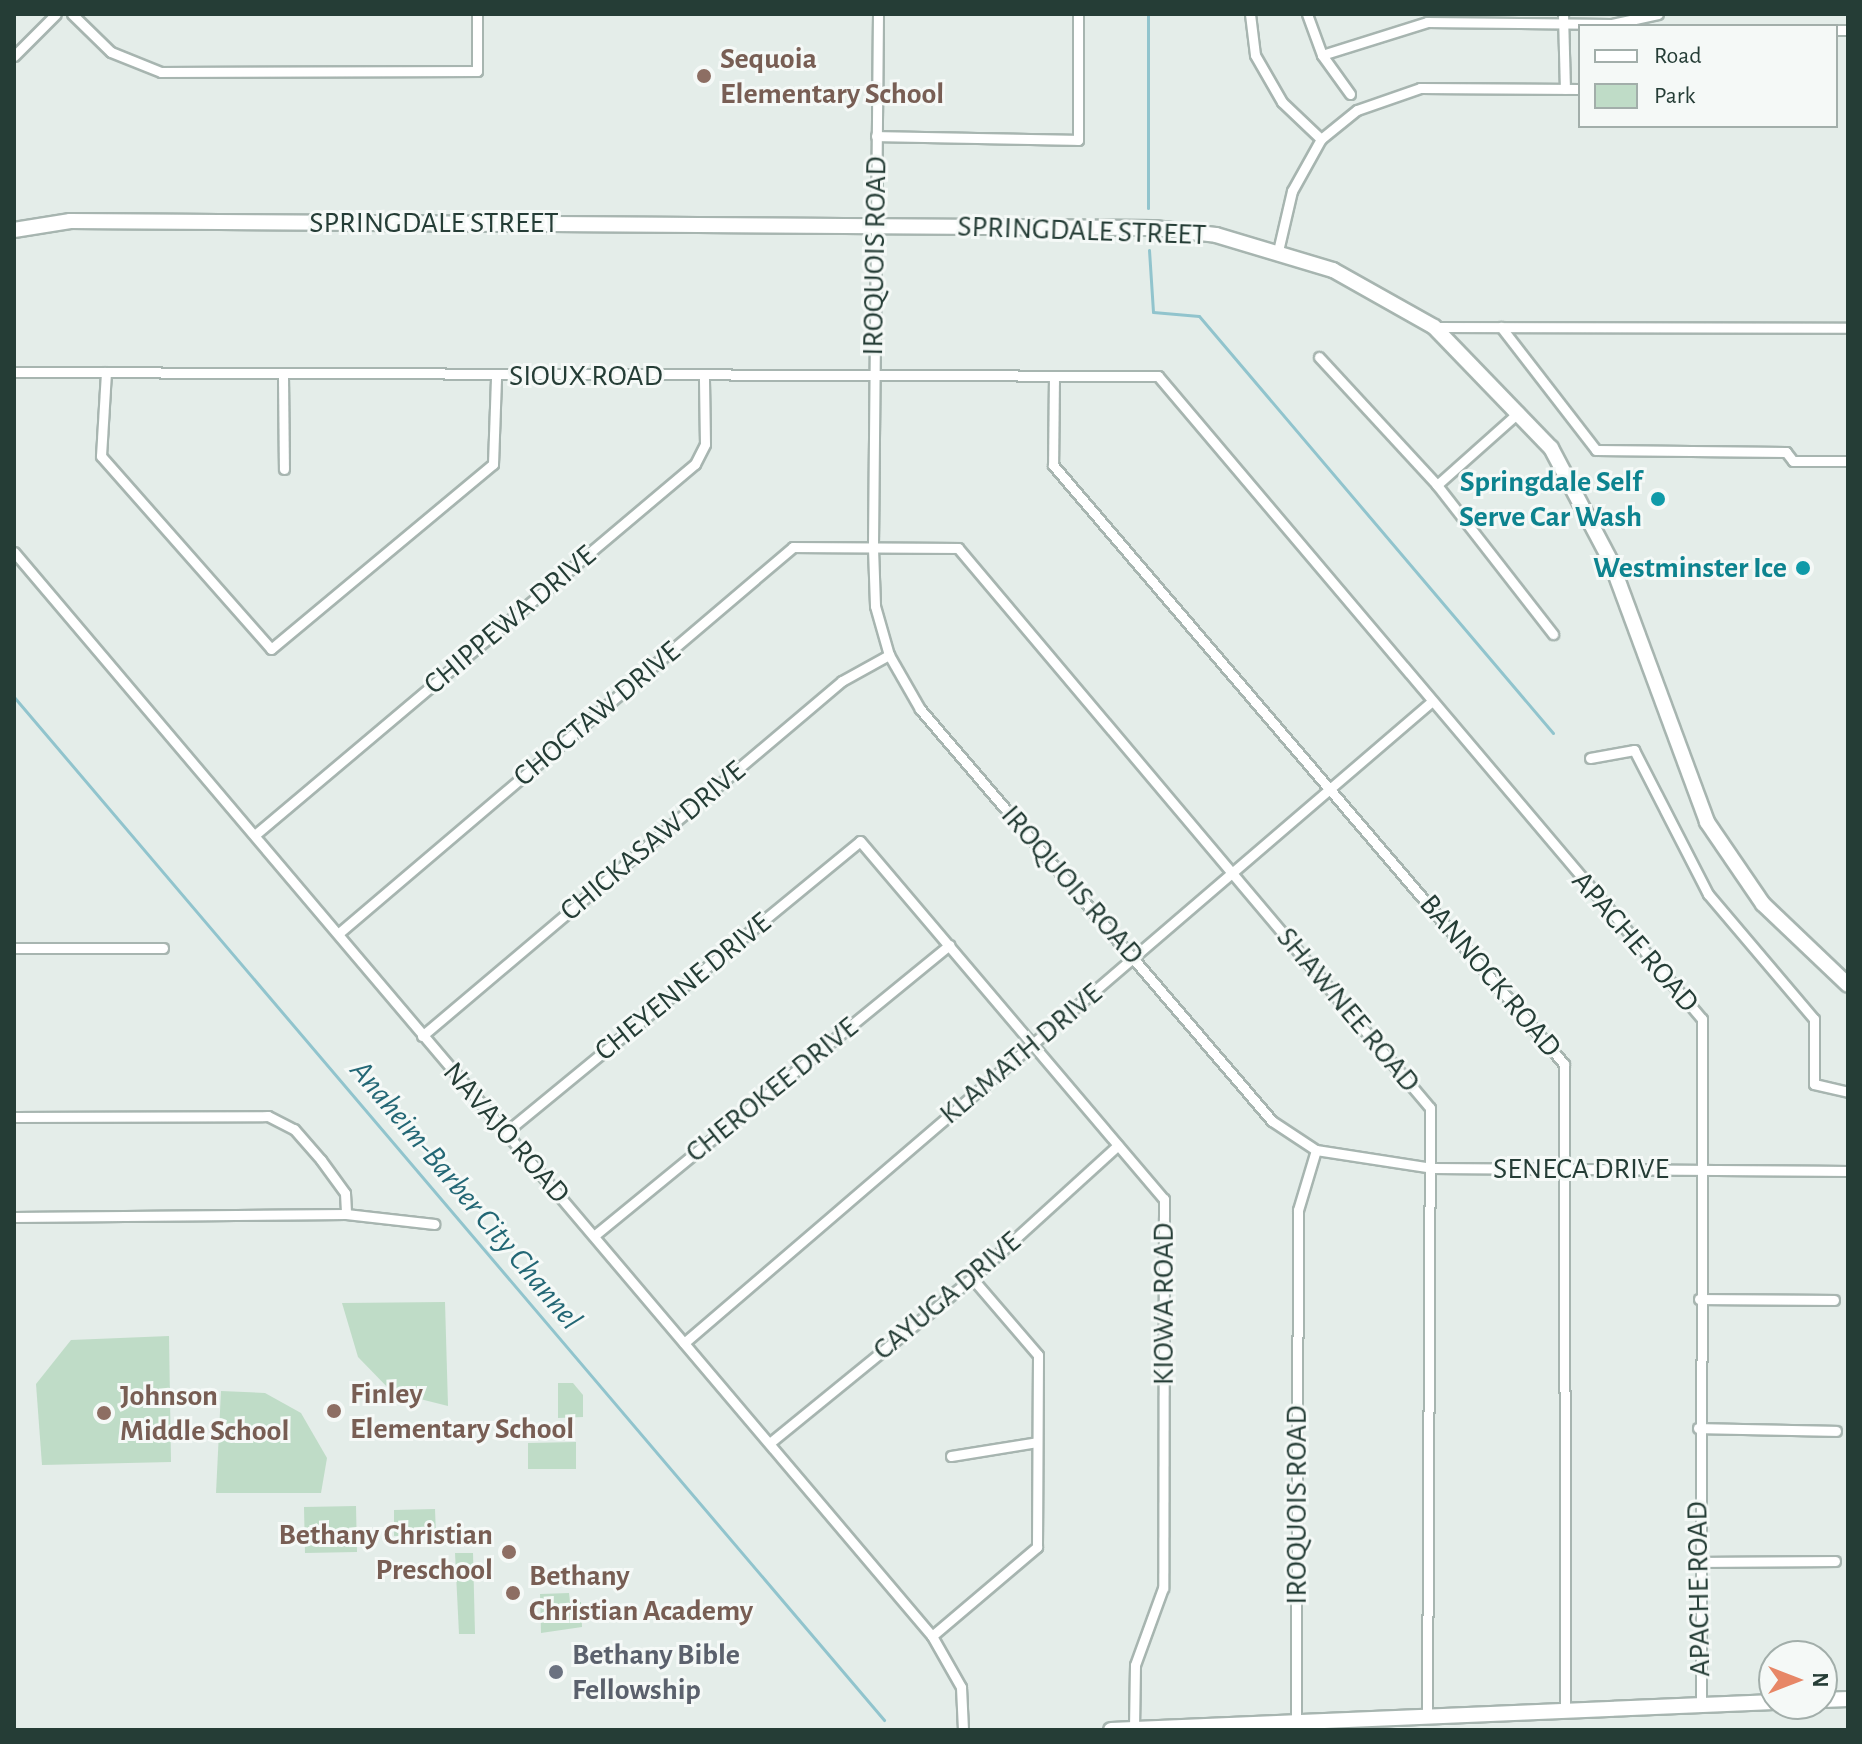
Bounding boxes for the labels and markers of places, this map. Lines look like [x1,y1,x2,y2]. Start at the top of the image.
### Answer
place label: Sequoia Elementary School [720,41,944,112]
marker: Sequoia Elementary School [695,67,713,85]
place label: Springdale Self Serve Car Wash [1459,464,1642,534]
marker: Springdale Self Serve Car Wash [1649,490,1667,508]
place label: Westminster Ice [1593,550,1787,586]
marker: Westminster Ice [1794,559,1812,577]
place label: Finley Elementary School [350,1376,574,1446]
place label: Johnson Middle School [120,1378,289,1448]
marker: Finley Elementary School [325,1402,343,1420]
marker: Johnson Middle School [95,1404,113,1422]
place label: Bethany Christian Preschool [279,1517,493,1588]
marker: Bethany Christian Preschool [500,1543,518,1561]
place label: Bethany Christian Academy [529,1558,753,1628]
marker: Bethany Christian Academy [504,1584,522,1602]
place label: Bethany Bible Fellowship [572,1637,740,1708]
marker: Bethany Bible Fellowship [547,1663,565,1681]

